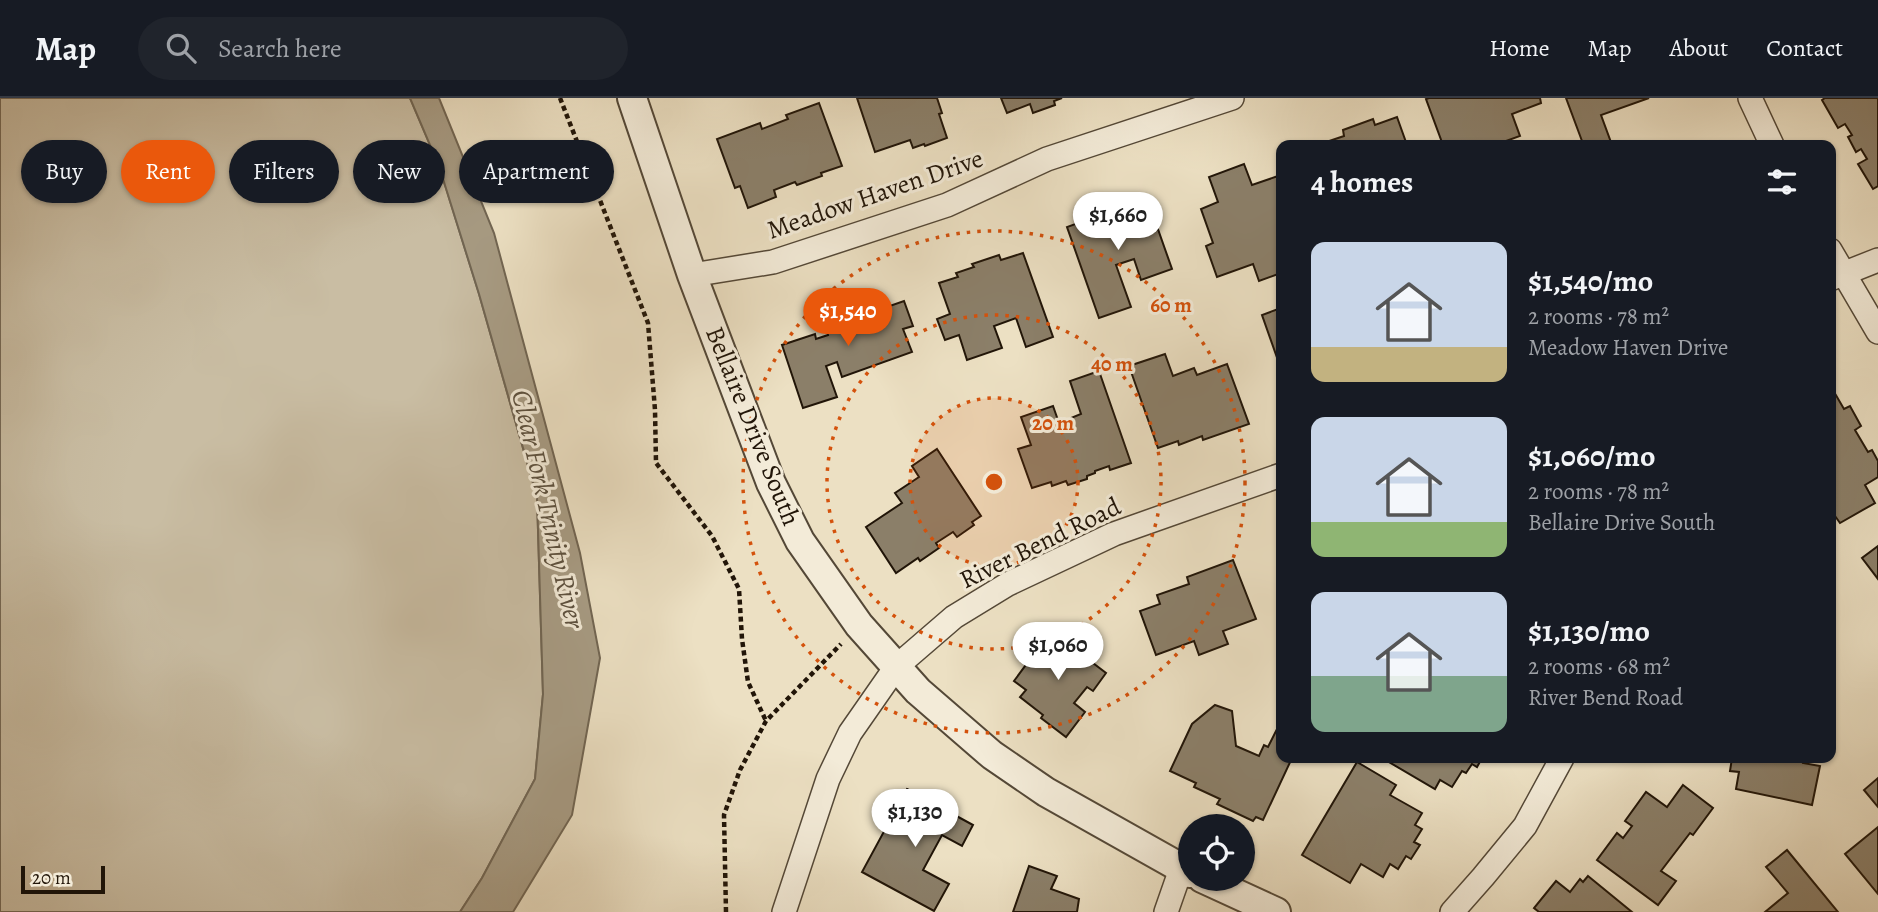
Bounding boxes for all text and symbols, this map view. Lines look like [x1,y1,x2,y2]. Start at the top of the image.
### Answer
search box [138,17,628,80]
text: Map [35,26,96,71]
icon: search [162,29,200,67]
text: Search here [218,31,342,66]
text: Home [1489,32,1550,64]
text: Map [1588,32,1632,64]
text: About [1670,32,1728,64]
text: Contact [1766,32,1843,64]
chip: Buy [21,140,107,203]
chip: Rent [121,140,215,203]
chip: Filters [229,140,339,203]
chip: New [353,140,445,203]
chip: Apartment [459,140,614,203]
street label: Meadow Haven Drive [762,141,988,247]
text: 4 homes [1311,162,1413,202]
icon: filters [1763,163,1801,201]
pin: $1,660 [1061,192,1175,252]
text: $1,660 [1089,199,1147,230]
text: $1,540/mo [1528,261,1653,301]
icon: home [1367,270,1451,354]
pin: $1,540 [791,288,905,348]
text: 60 m [1150,291,1192,319]
text: $1,540 [819,295,877,326]
text: 2 rooms · 78 m² [1528,301,1669,332]
street label: Bellaire Drive South [697,321,809,531]
text: Meadow Haven Drive [1528,332,1728,363]
text: 40 m [1091,350,1133,378]
water label: Clear Fork Trinity River [502,386,594,633]
text: 20 m [1032,409,1074,437]
text: $1,060/mo [1528,436,1655,476]
icon: home [1367,445,1451,529]
centre of rings [982,470,1006,494]
text: 2 rooms · 78 m² [1528,476,1669,507]
street label: River Bend Road [954,489,1126,597]
text: Bellaire Drive South [1528,507,1715,538]
text: $1,130/mo [1528,611,1650,651]
icon: home [1367,620,1451,704]
pin: $1,060 [1001,622,1115,682]
text: $1,060 [1028,629,1088,660]
text: 2 rooms · 68 m² [1528,651,1670,682]
text: River Bend Road [1528,682,1683,713]
pin: $1,130 [858,790,972,849]
text: $1,130 [888,796,942,827]
map controls [1178,814,1255,891]
button: locate [1178,814,1255,891]
scale bar [21,863,105,895]
text: 20 m [32,865,71,891]

